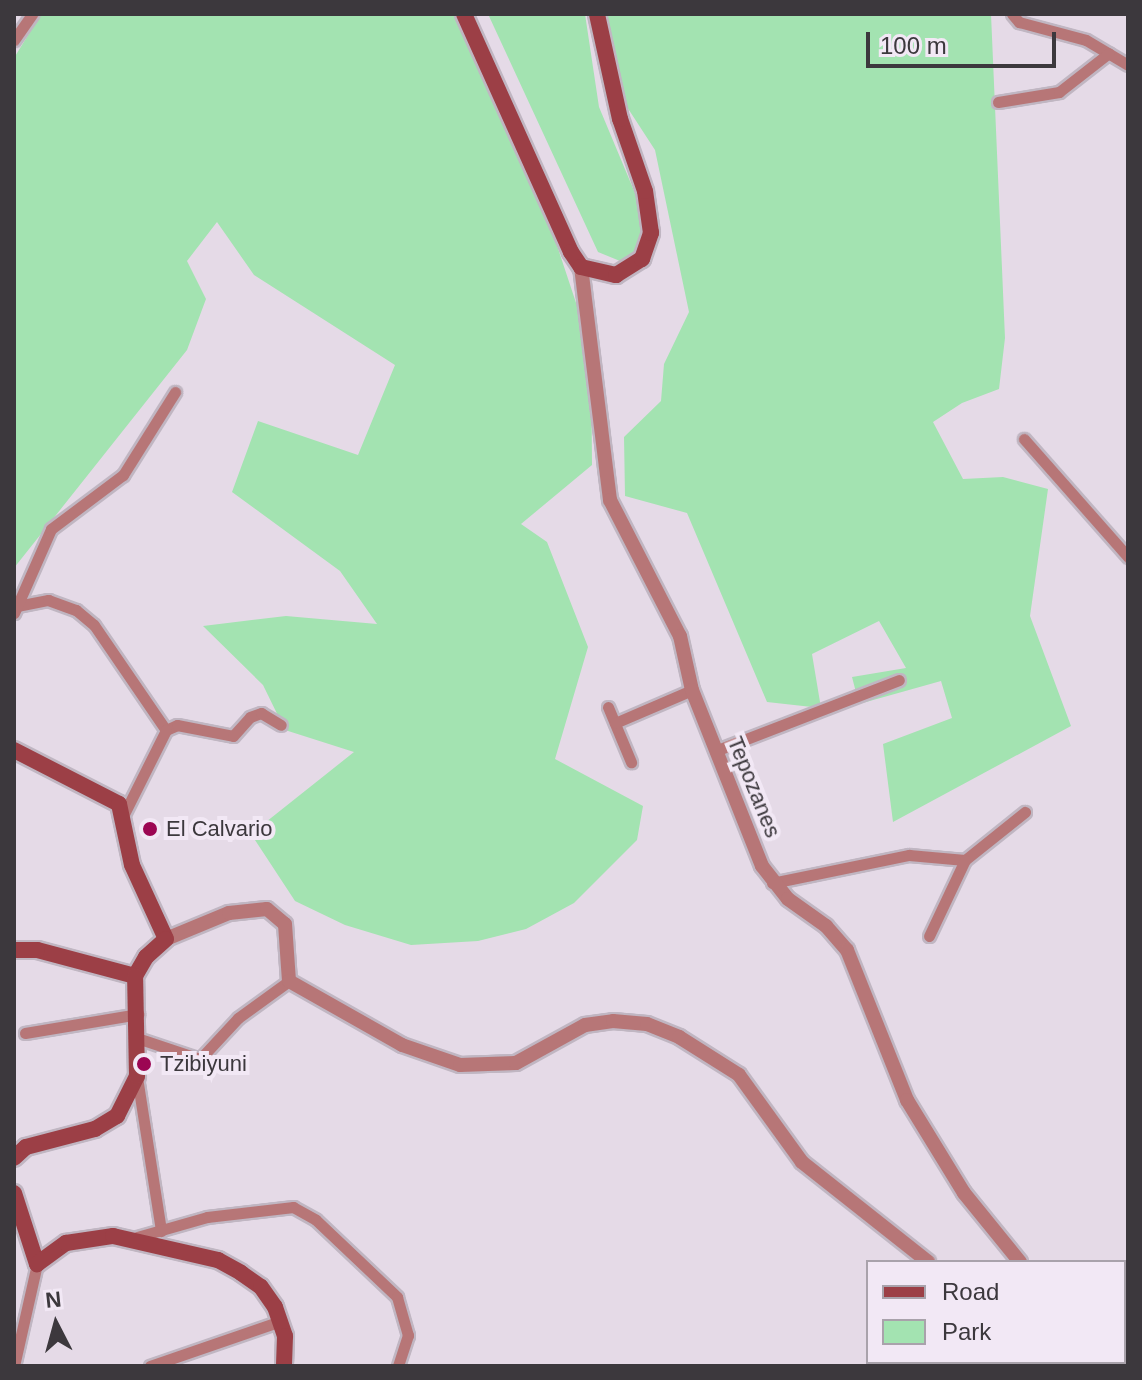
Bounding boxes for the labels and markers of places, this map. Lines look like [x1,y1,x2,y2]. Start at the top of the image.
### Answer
place label: El Calvario [166,816,272,842]
marker: El Calvario [141,820,159,838]
place label: Tzibiyuni [160,1051,247,1077]
marker: Tzibiyuni [135,1055,153,1073]

